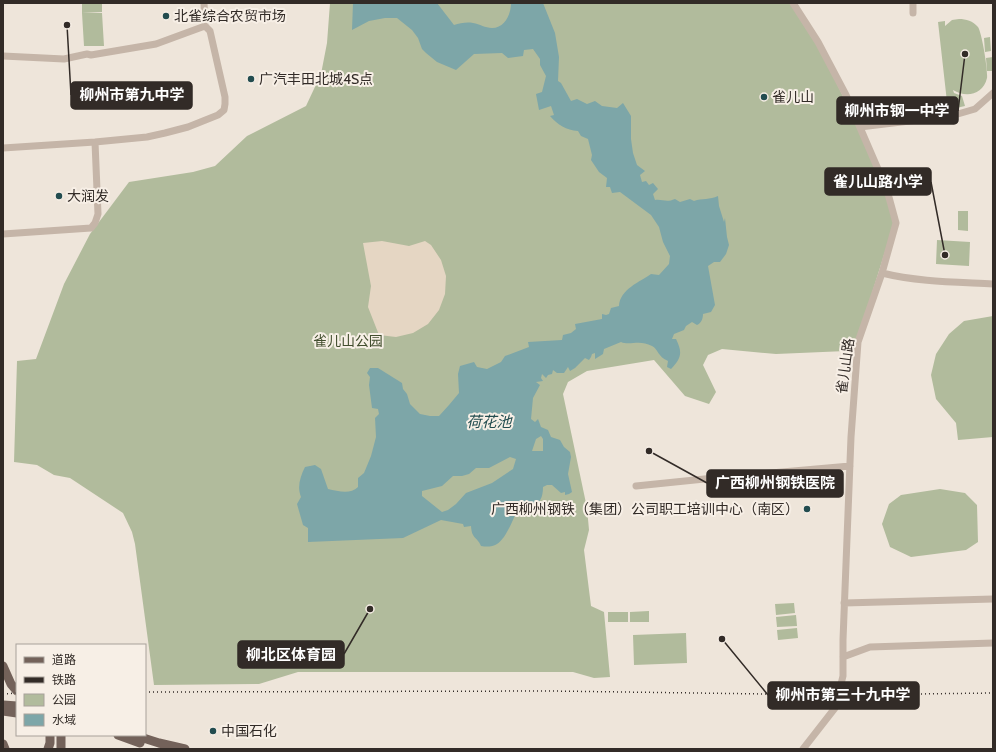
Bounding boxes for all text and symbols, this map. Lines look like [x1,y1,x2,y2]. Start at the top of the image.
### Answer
place label: 北雀综合农贸市场 [174,7,286,25]
marker: 北雀综合农贸市场 [161,11,171,21]
place label: 广汽丰田北城4S点 [259,70,373,88]
marker: 广汽丰田北城4S点 [246,74,256,84]
callout: 柳州市第九中学 [71,82,192,109]
text: 柳州市第九中学 [79,86,185,104]
place label: 雀儿山 [772,88,814,106]
marker: 雀儿山 [759,92,769,102]
callout: 柳州市钢一中学 [837,97,958,124]
text: 柳州市钢一中学 [844,102,950,120]
callout: 雀儿山路小学 [825,168,931,195]
text: 雀儿山路小学 [833,173,923,191]
place label: 大润发 [67,187,109,205]
marker: 大润发 [54,191,64,201]
park label: 雀儿山公园 [313,332,383,350]
street label: 雀儿山路 [832,337,858,395]
water label: 荷花池 [466,413,513,431]
callout: 广西柳州钢铁医院 [707,470,843,497]
text: 广西柳州钢铁医院 [715,474,835,492]
place label: 广西柳州钢铁（集团）公司职工培训中心（南区） [491,500,799,518]
marker: 广西柳州钢铁（集团）公司职工培训中心（南区） [802,504,812,514]
callout: 柳北区体育园 [238,641,344,668]
legend [16,644,146,736]
text: 柳北区体育园 [246,646,336,664]
text: 道路 [52,652,76,667]
text: 铁路 [52,672,76,687]
callout: 柳州市第三十九中学 [768,682,919,709]
text: 柳州市第三十九中学 [775,686,911,704]
text: 公园 [52,692,76,707]
text: 水域 [52,712,76,727]
place label: 中国石化 [221,722,277,740]
marker: 中国石化 [208,726,218,736]

